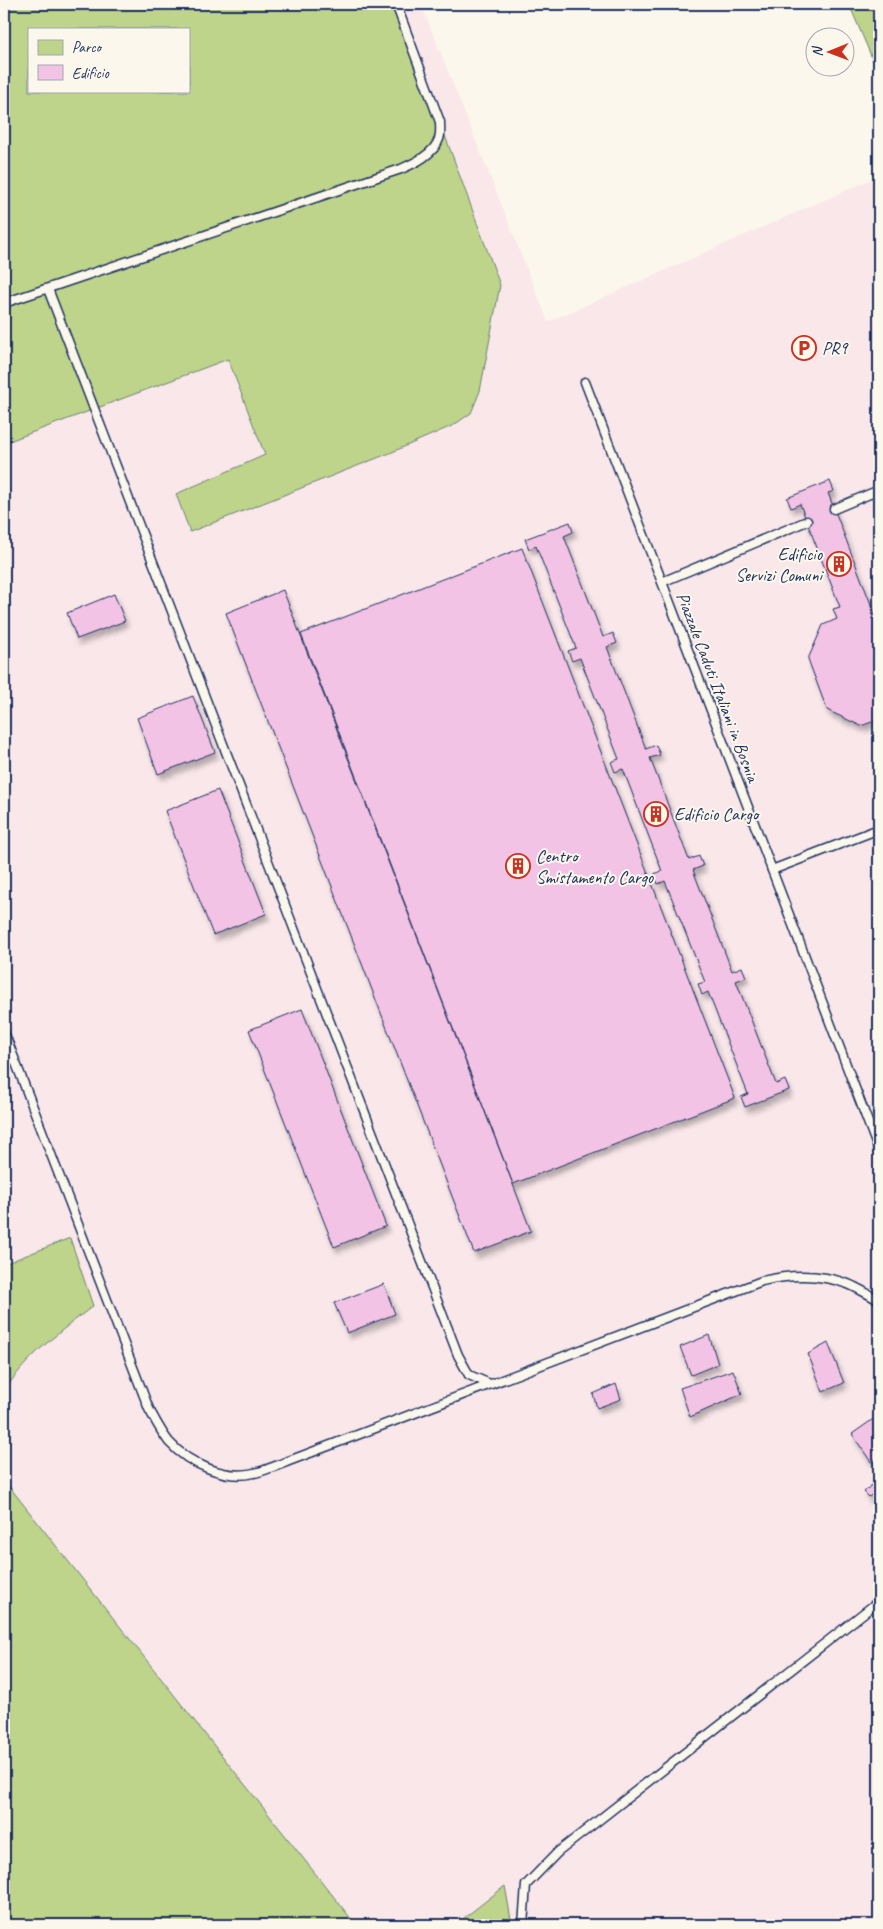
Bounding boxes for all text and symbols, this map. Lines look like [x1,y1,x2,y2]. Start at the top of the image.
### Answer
legend [28,28,190,92]
north arrow [806,28,856,78]
text: Parco [72,38,103,57]
text: N [809,45,826,57]
text: Edificio [72,64,110,83]
parking icon: PR9 [791,335,817,361]
place label: PR9 [822,337,849,359]
place label: Edificio Servizi Comuni [736,543,825,586]
building icon: Edificio Servizi Comuni [826,551,852,577]
street label: Piazzale Caduti Italiani in Bosnia [672,589,765,786]
building icon: Edificio Cargo [643,801,669,827]
place label: Edificio Cargo [674,803,760,825]
place label: Centro Smistamento Cargo [536,845,655,888]
building icon: Centro Smistamento Cargo [505,853,531,879]

